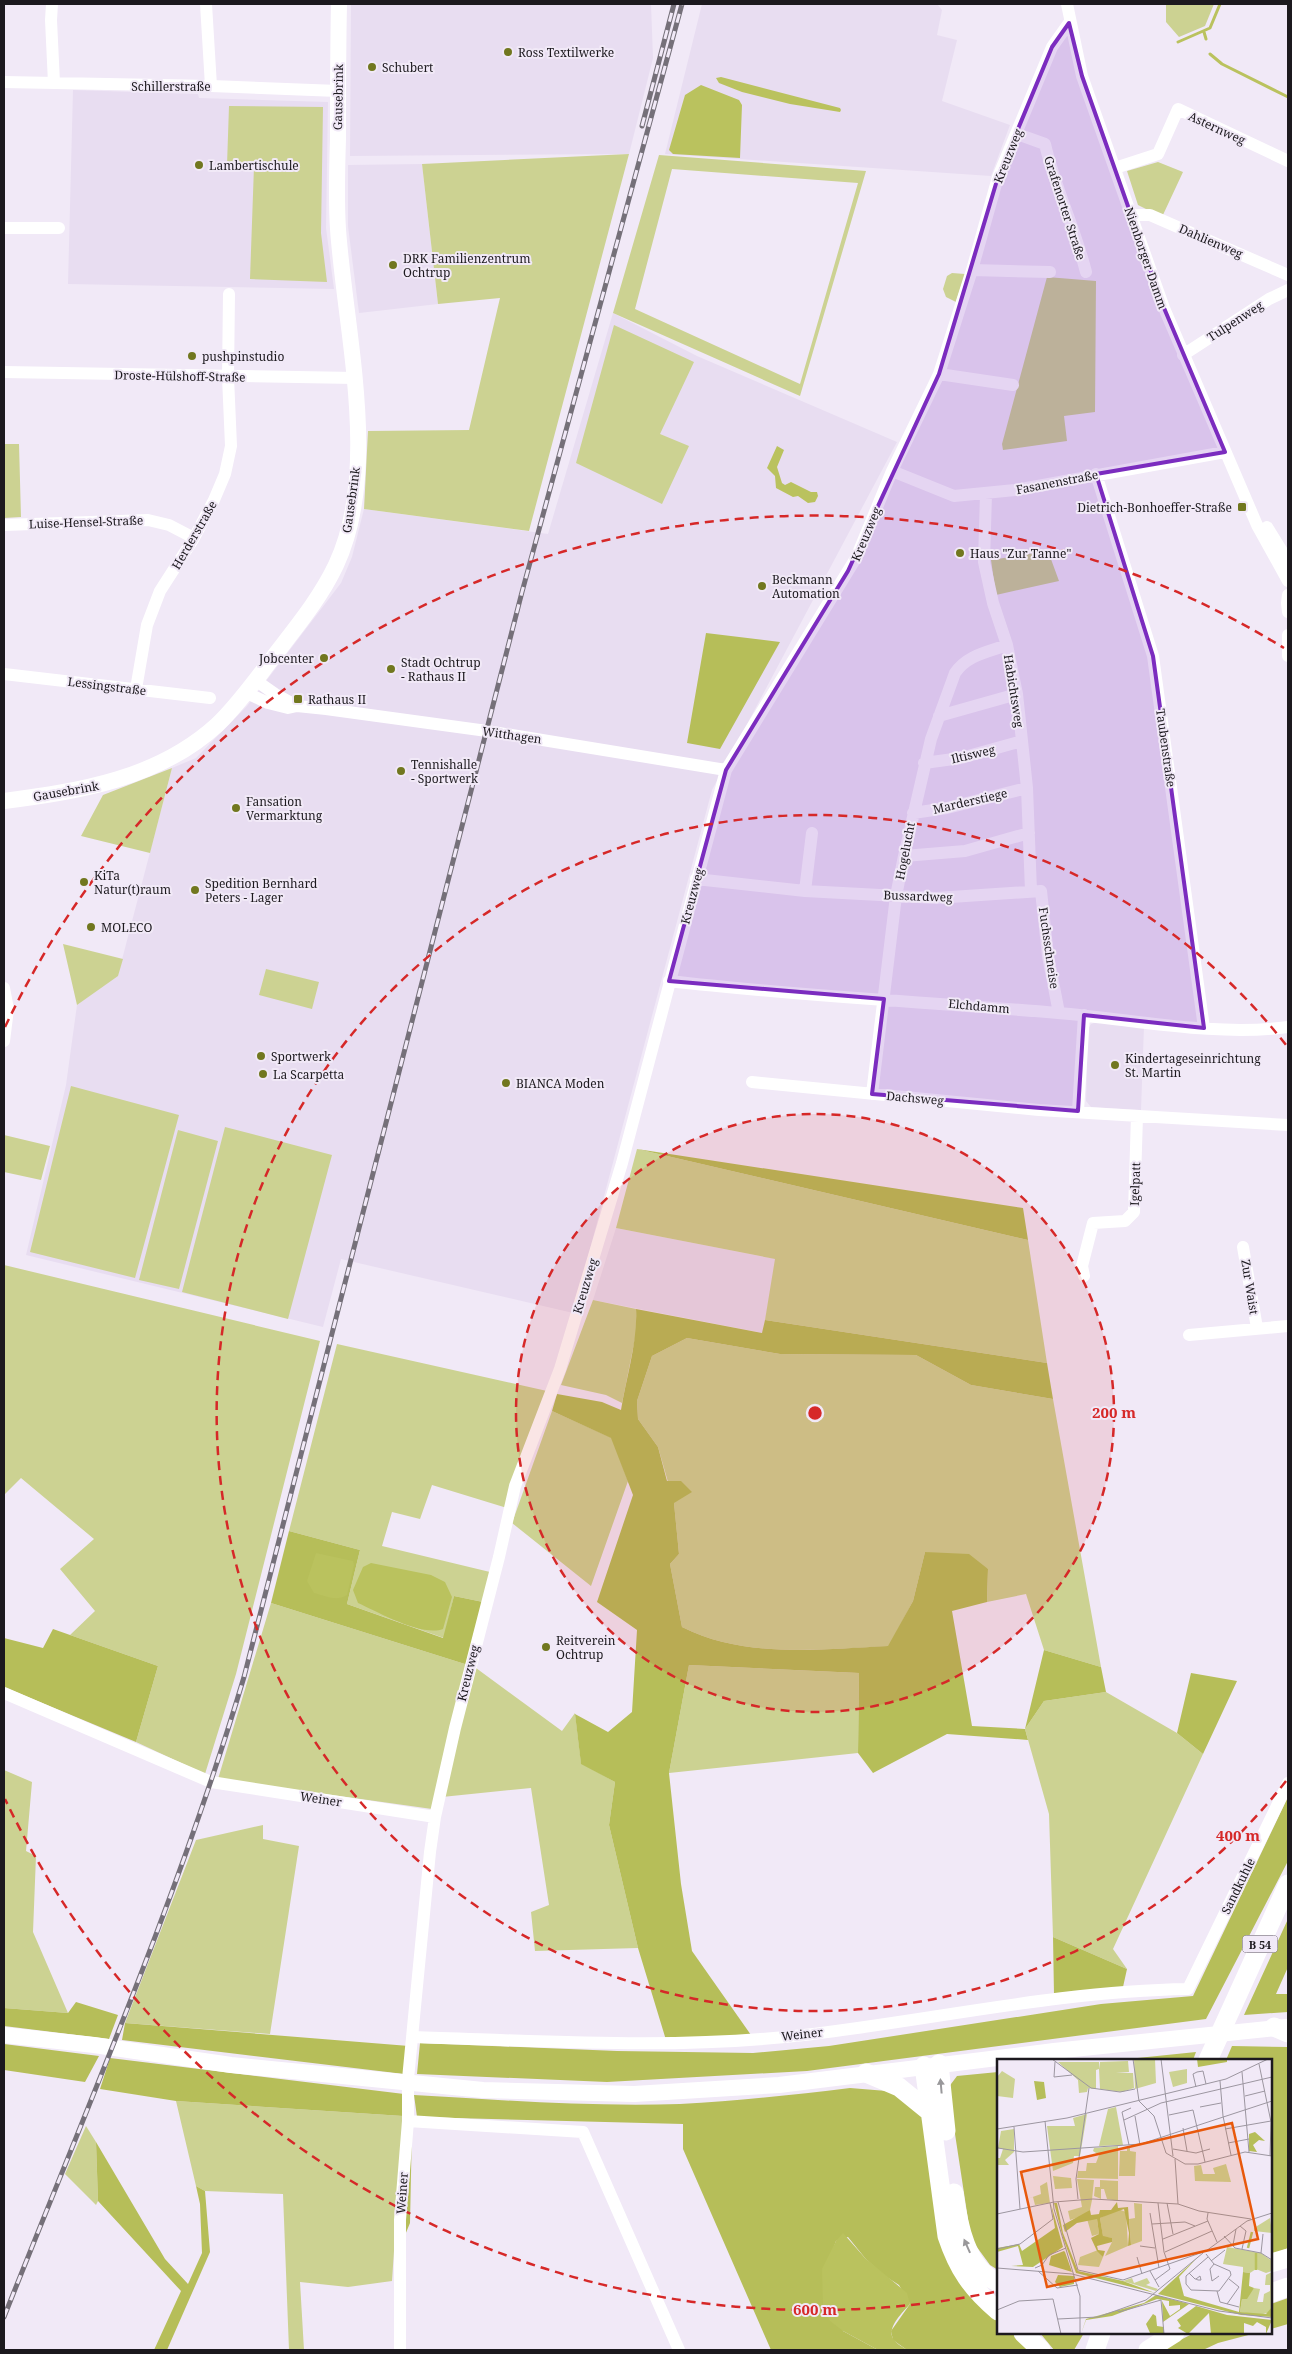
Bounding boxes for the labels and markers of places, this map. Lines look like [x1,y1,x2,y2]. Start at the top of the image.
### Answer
place label: Ross Textilwerke [518,44,614,61]
marker: Ross Textilwerke [502,46,514,58]
place label: Schubert [382,59,433,76]
marker: Schubert [366,61,378,73]
place label: Lambertischule [209,157,299,174]
marker: Lambertischule [193,159,205,171]
place label: DRK Familienzentrum Ochtrup [403,250,531,281]
marker: DRK Familienzentrum Ochtrup [387,259,399,271]
place label: pushpinstudio [202,348,284,365]
marker: pushpinstudio [186,350,198,362]
place label: Dietrich-Bonhoeffer-Straße [1077,499,1232,516]
marker: Dietrich-Bonhoeffer-Straße [1236,501,1248,513]
place label: Haus "Zur Tanne" [970,545,1071,562]
marker: Haus "Zur Tanne" [954,547,966,559]
place label: Beckmann Automation [772,571,840,602]
marker: Beckmann Automation [756,580,768,592]
place label: Jobcenter [258,650,314,667]
marker: Jobcenter [318,652,330,664]
place label: Stadt Ochtrup - Rathaus II [401,654,481,685]
marker: Stadt Ochtrup - Rathaus II [385,663,397,675]
place label: Rathaus II [308,691,366,708]
marker: Rathaus II [292,693,304,705]
place label: Tennishalle - Sportwerk [411,756,479,787]
marker: Tennishalle - Sportwerk [395,765,407,777]
place label: Fansation Vermarktung [246,793,323,824]
marker: Fansation Vermarktung [230,802,242,814]
place label: KiTa Natur(t)raum [94,867,171,898]
place label: Spedition Bernhard Peters - Lager [205,875,318,906]
marker: KiTa Natur(t)raum [78,876,90,888]
marker: Spedition Bernhard Peters - Lager [189,884,201,896]
place label: MOLECO [101,919,152,936]
marker: MOLECO [85,921,97,933]
place label: Sportwerk [271,1048,332,1065]
marker: Sportwerk [255,1050,267,1062]
place label: Kindertageseinrichtung St. Martin [1125,1050,1261,1081]
marker: Kindertageseinrichtung St. Martin [1109,1059,1121,1071]
place label: La Scarpetta [273,1066,344,1083]
marker: La Scarpetta [257,1068,269,1080]
place label: BIANCA Moden [516,1075,605,1092]
marker: BIANCA Moden [500,1077,512,1089]
centre of rings [806,1404,824,1422]
place label: Reitverein Ochtrup [556,1632,616,1663]
marker: Reitverein Ochtrup [540,1641,552,1653]

